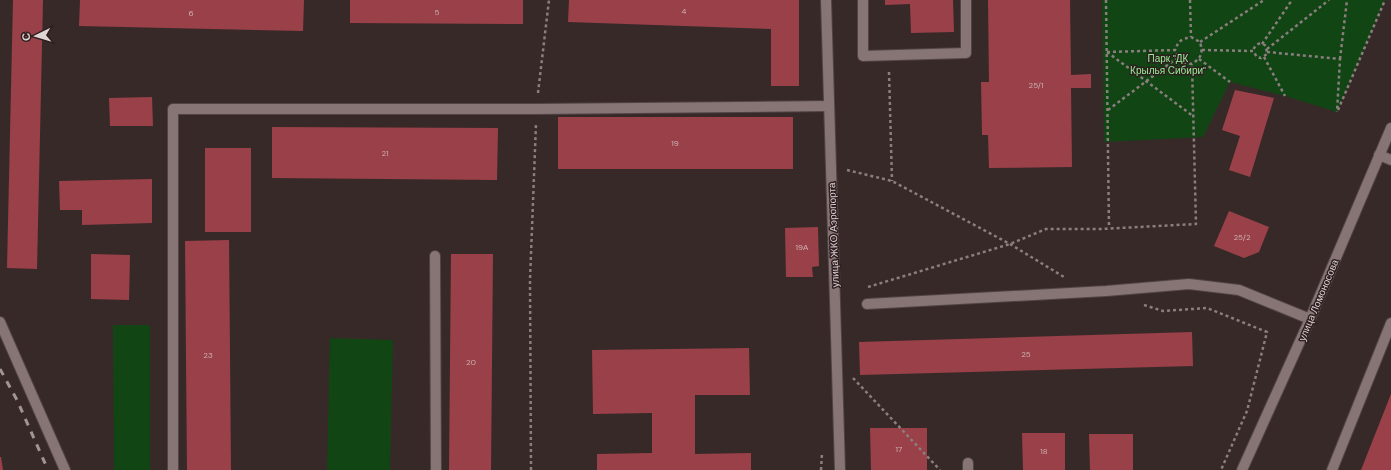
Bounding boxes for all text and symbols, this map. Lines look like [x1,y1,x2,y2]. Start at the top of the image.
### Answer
house number: 4 [682,6,687,16]
house number: 5 [435,7,440,17]
house number: 6 [188,8,194,18]
north arrow [16,16,56,56]
text: С [19,32,33,41]
park label: Парк "ДК Крылья Сибири" [1130,52,1206,77]
house number: 25/1 [1029,80,1043,90]
house number: 19 [671,138,679,148]
house number: 21 [381,148,389,158]
street label: улица ЖКО Аэропорта [825,182,842,288]
house number: 25/2 [1234,232,1251,242]
house number: 19А [796,242,809,252]
street label: улица Ломоносова [1295,257,1342,343]
house number: 25 [1021,349,1031,359]
house number: 23 [203,350,213,360]
house number: 20 [466,357,477,367]
house number: 17 [896,444,902,454]
house number: 18 [1040,446,1048,456]

